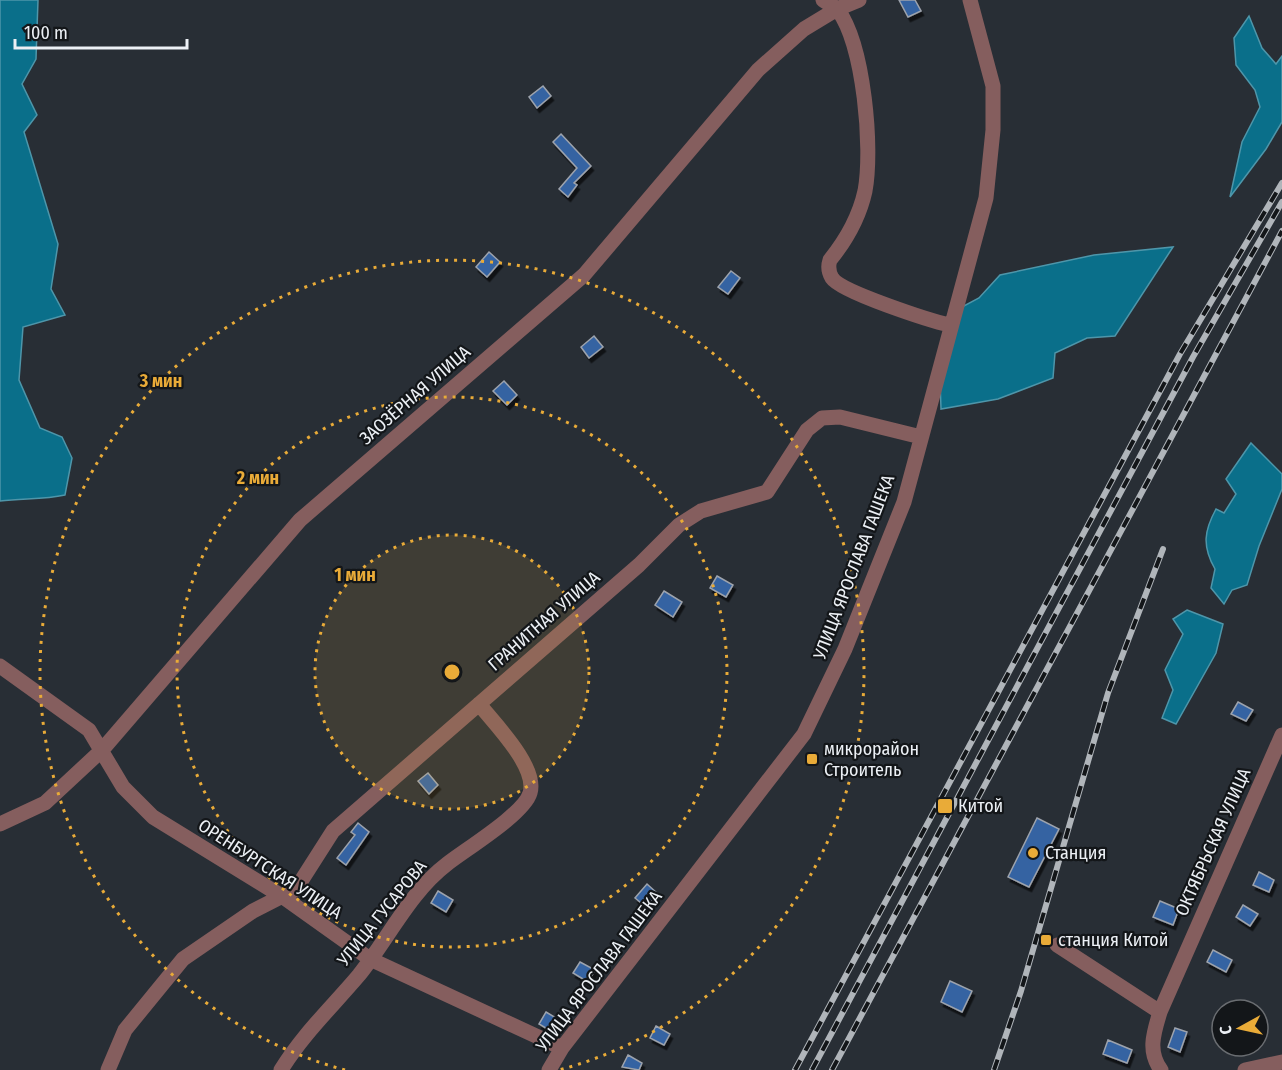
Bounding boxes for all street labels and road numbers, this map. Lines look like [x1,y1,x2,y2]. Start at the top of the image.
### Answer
street label: ЗАОЗЁРНАЯ УЛИЦА [355,341,475,449]
street label: УЛИЦА ЯРОСЛАВА ГАШЕКА [808,471,900,663]
street label: ГРАНИТНАЯ УЛИЦА [484,566,605,676]
street label: ОКТЯБРЬСКАЯ УЛИЦА [1170,764,1256,919]
street label: ОРЕНБУРГСКАЯ УЛИЦА [194,814,347,924]
street label: УЛИЦА ГУСАРОВА [332,855,432,971]
street label: УЛИЦА ЯРОСЛАВА ГАШЕКА [531,886,667,1057]

